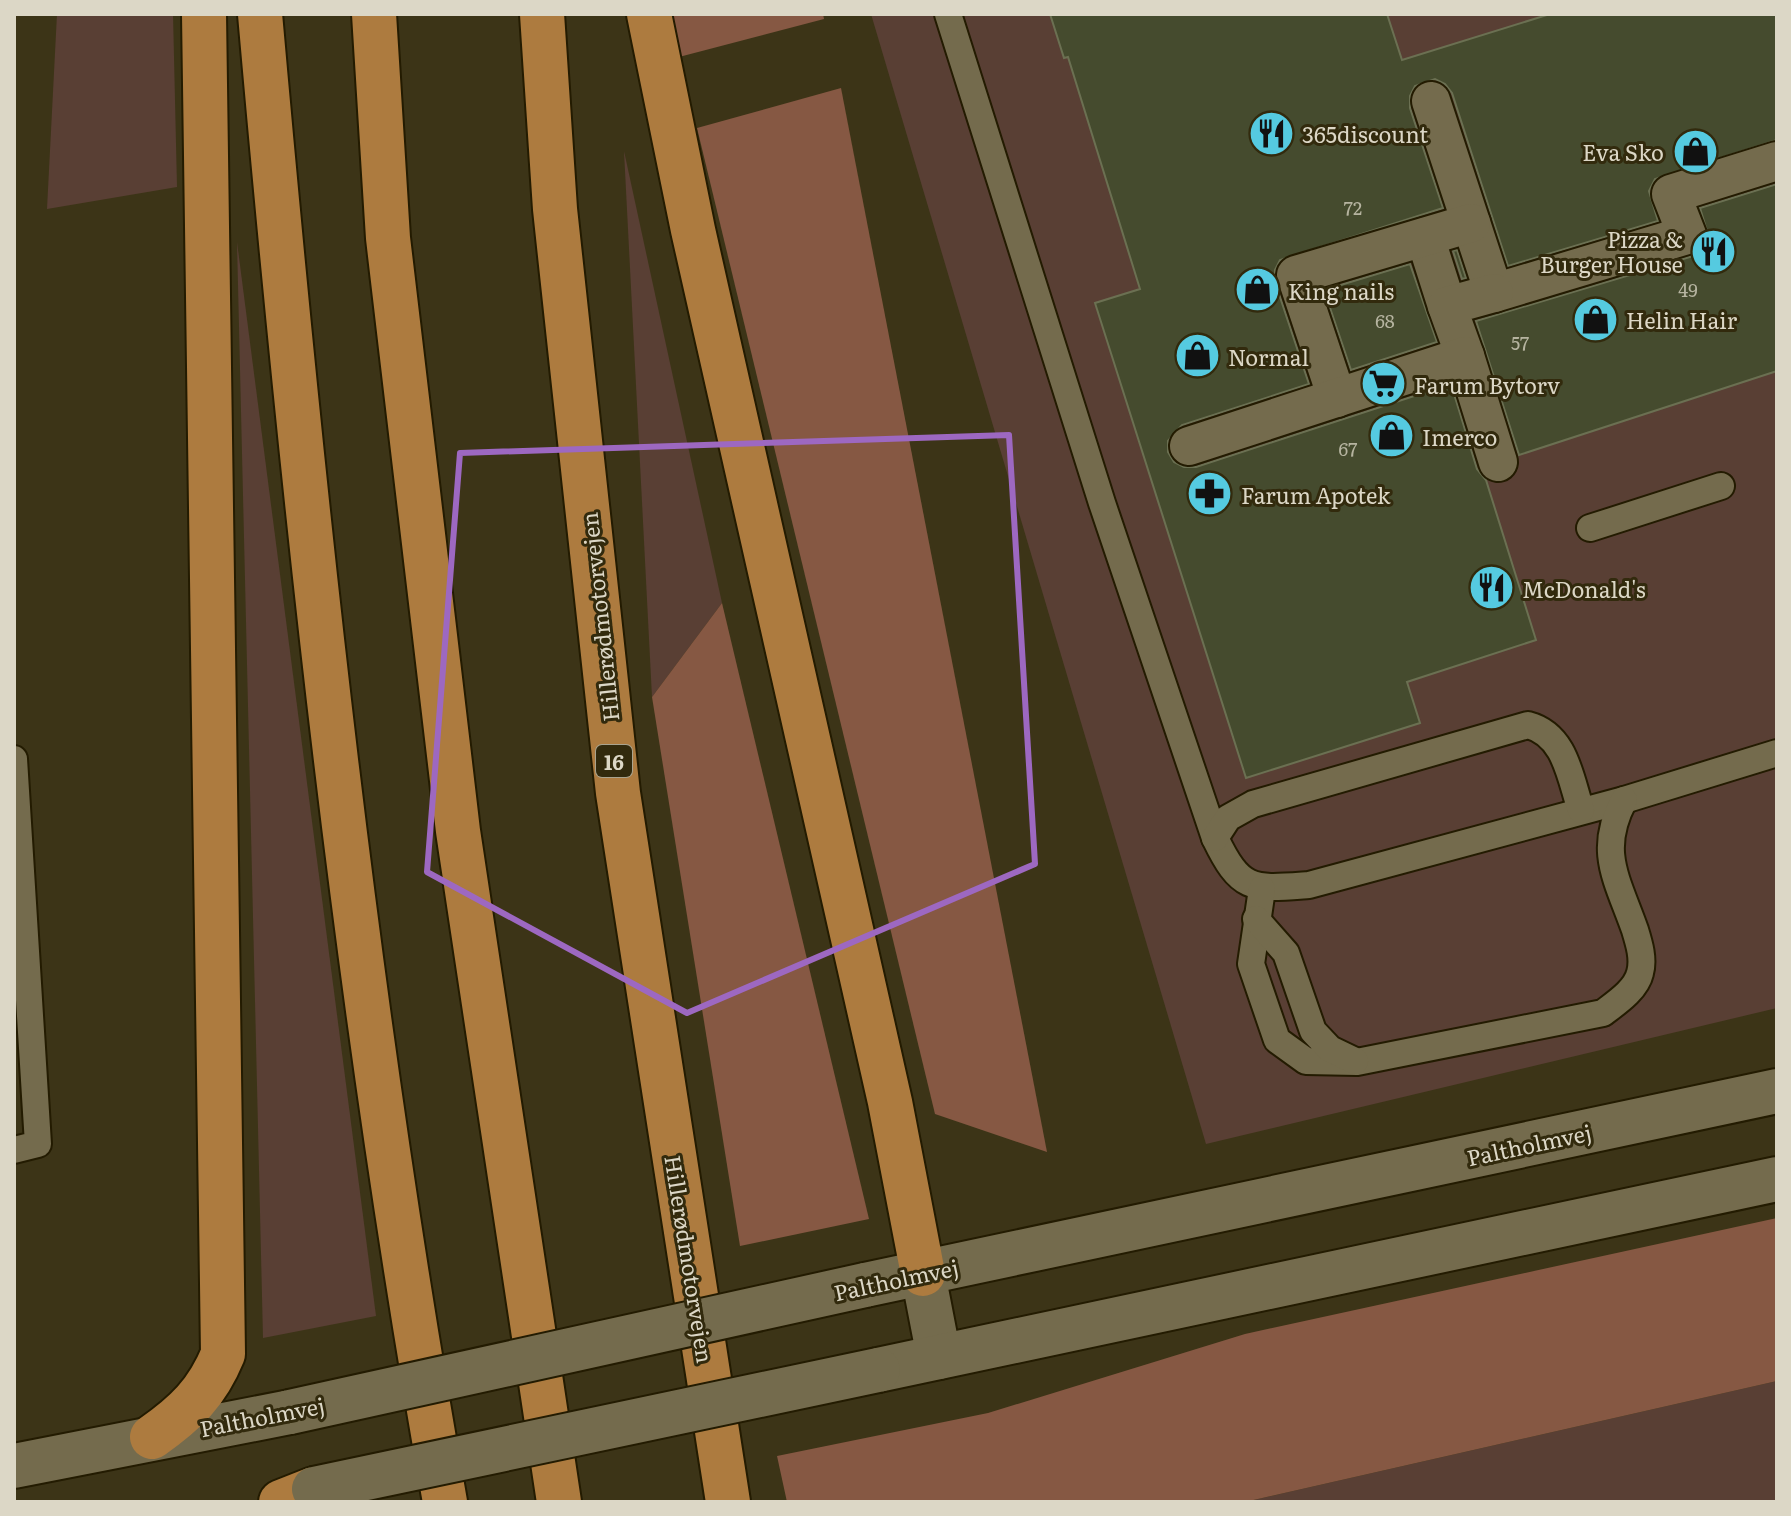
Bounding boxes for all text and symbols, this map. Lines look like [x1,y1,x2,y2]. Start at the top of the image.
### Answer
restaurant icon: 365discount [1247,109,1295,157]
place label: 365discount [1302,117,1428,150]
shop icon: Eva Sko [1671,127,1719,175]
place label: Eva Sko [1582,135,1664,168]
house number: 72 [1344,194,1362,221]
place label: Pizza & Burger House [1540,222,1683,280]
restaurant icon: Pizza & Burger House [1690,227,1738,275]
shop icon: King nails [1233,266,1281,314]
place label: King nails [1288,274,1394,307]
house number: 49 [1678,276,1698,303]
shop icon: Helin Hair [1571,295,1619,343]
place label: Helin Hair [1626,303,1738,336]
house number: 68 [1375,307,1395,334]
house number: 57 [1511,329,1529,356]
shop icon: Normal [1173,332,1221,380]
place label: Normal [1228,340,1309,373]
supermarket icon: Farum Bytorv [1359,360,1407,408]
place label: Farum Bytorv [1414,368,1560,401]
shop icon: Imerco [1367,412,1415,460]
place label: Imerco [1422,420,1497,453]
house number: 67 [1339,435,1357,462]
pharmacy icon: Farum Apotek [1186,470,1234,518]
place label: Farum Apotek [1241,478,1391,511]
street label: Hillerødmotorvejen [572,511,626,723]
restaurant icon: McDonald's [1467,564,1515,612]
place label: McDonald's [1522,572,1646,605]
road number: 16 [596,745,632,777]
street label: Paltholmvej [1464,1115,1594,1173]
street label: Hillerødmotorvejen [657,1153,723,1365]
street label: Paltholmvej [831,1250,961,1308]
street label: Paltholmvej [197,1388,327,1444]

